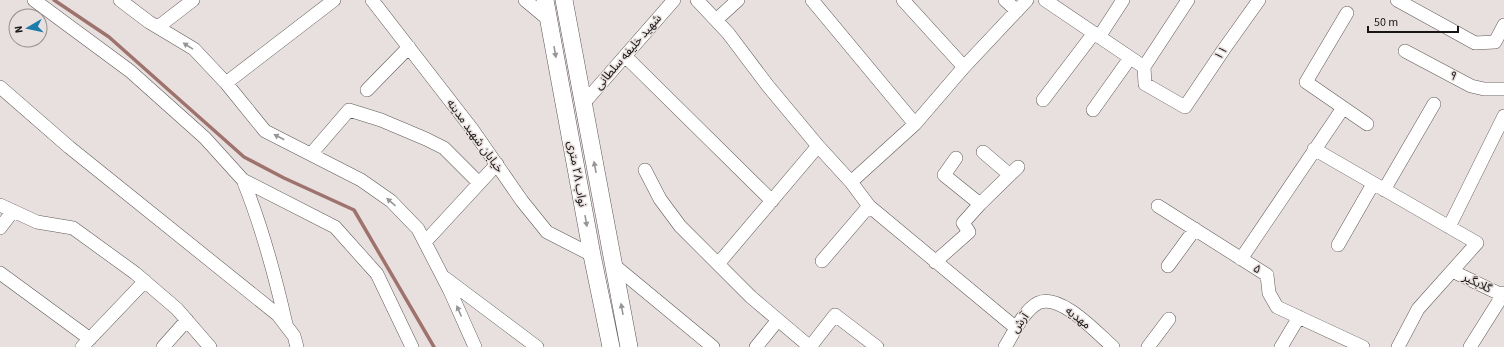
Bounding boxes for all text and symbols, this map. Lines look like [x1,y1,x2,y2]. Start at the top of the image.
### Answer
north arrow [8,8,48,48]
scale bar [1368,8,1458,34]
street label: شهید خلیفه سلطانی [590,11,666,93]
text: 50 m [1374,14,1398,31]
text: N [11,25,27,34]
one-way arrow [183,42,193,50]
street label: ۱۱ [1210,43,1232,63]
one-way arrow [552,46,558,58]
street label: ۹ [1446,67,1460,85]
street label: خیابان شهید مدینه [442,96,508,176]
one-way arrow [273,134,285,141]
street label: نواب ۲۸ متری [563,140,591,208]
one-way arrow [592,161,598,173]
one-way arrow [387,198,396,207]
one-way arrow [583,215,589,227]
street label: ۵ [1250,260,1264,278]
street label: گلابگیر [1459,268,1495,298]
one-way arrow [619,302,625,315]
street label: مهدیه [1062,303,1094,333]
one-way arrow [456,306,462,317]
street label: آرش [1007,309,1033,337]

